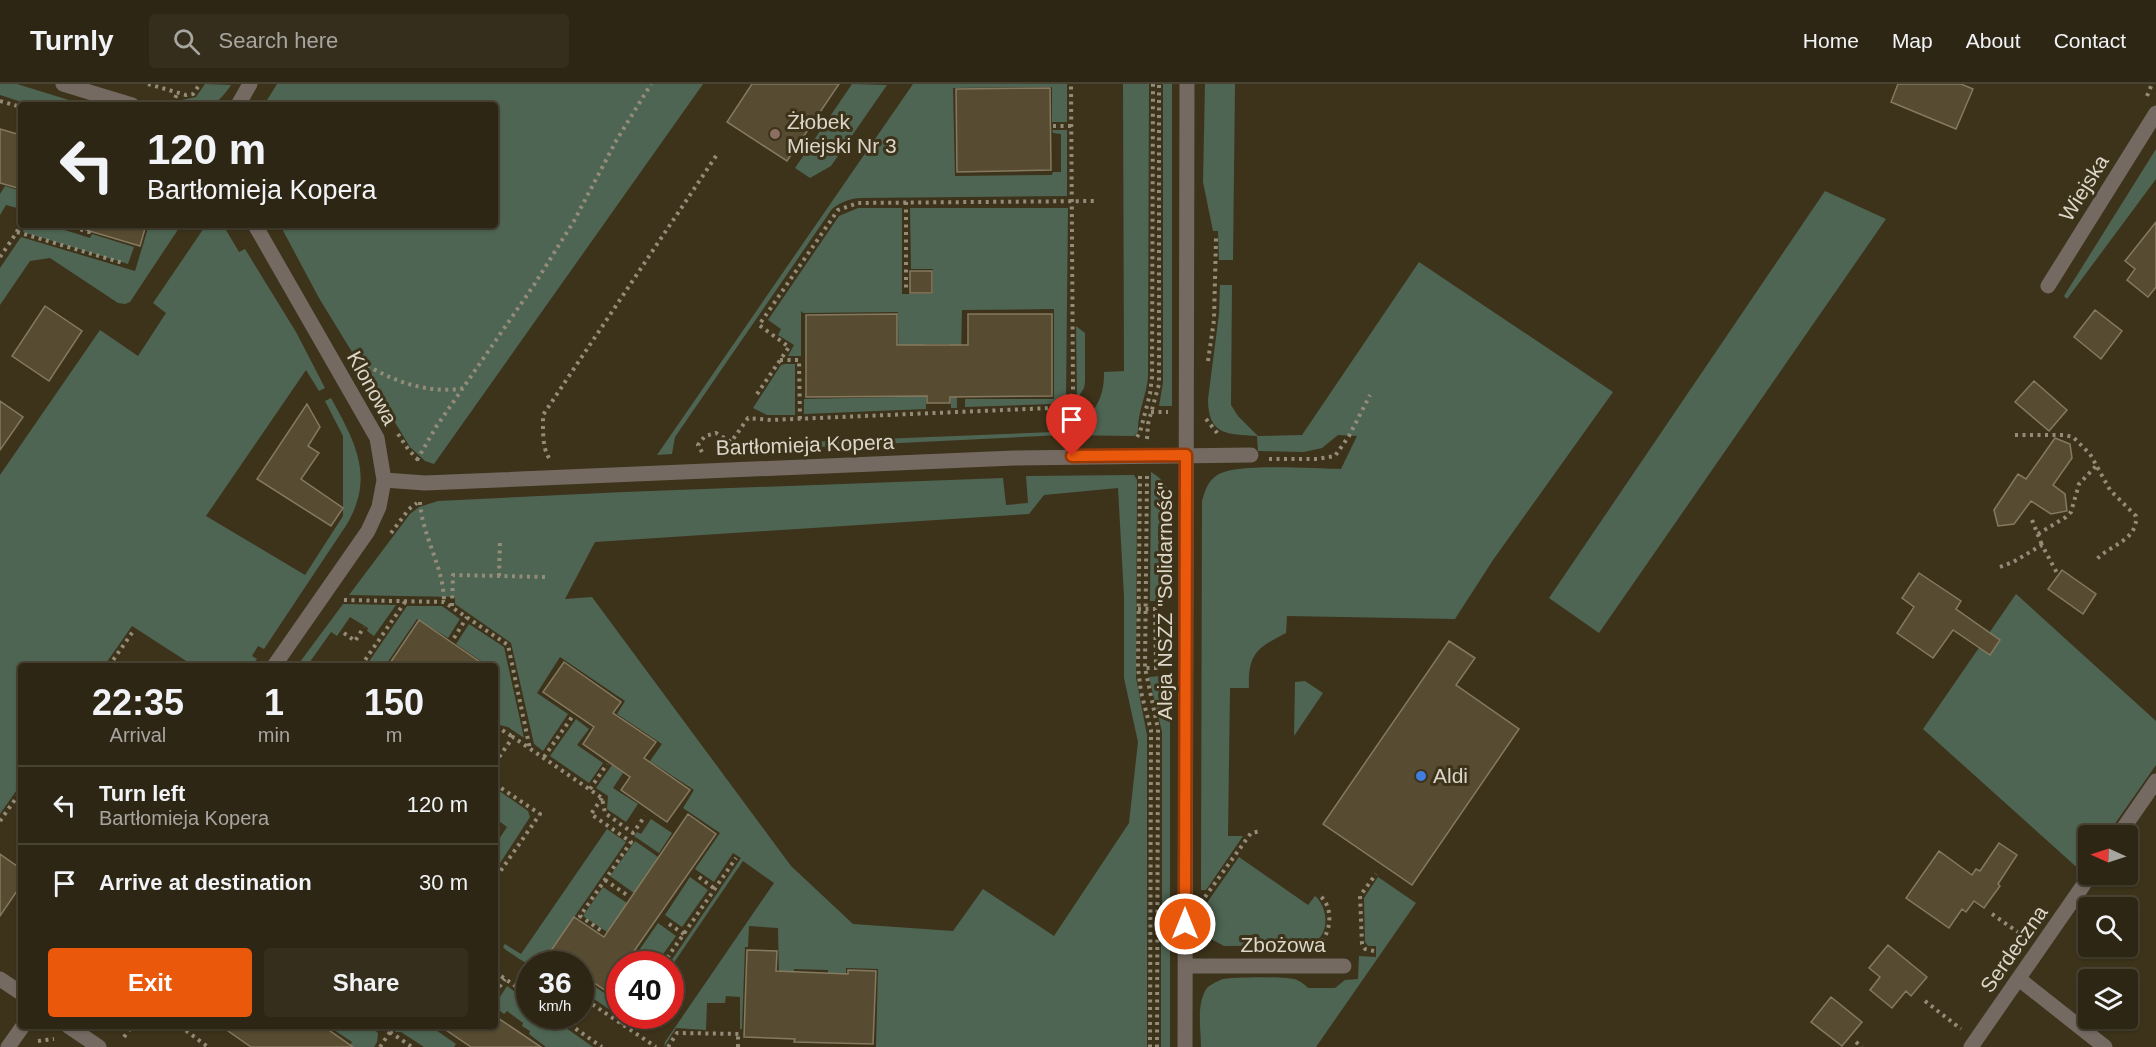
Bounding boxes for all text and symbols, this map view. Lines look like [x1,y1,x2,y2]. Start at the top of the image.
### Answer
search box [149,14,569,68]
text: Turnly [30,25,113,56]
icon: search [170,25,203,58]
text: Search here [218,28,338,53]
text: Home [1803,29,1859,52]
text: Map [1892,29,1933,52]
text: About [1966,29,2021,52]
text: Contact [2054,29,2126,52]
place label: Żłobek Miejski Nr 3 [787,110,897,157]
icon: left [48,126,126,204]
text: 120 m [147,126,266,173]
marker: Żłobek Miejski Nr 3 [768,127,782,141]
street label: Wiejska [2054,150,2113,225]
text: Bartłomieja Kopera [147,175,377,205]
street label: Klonowa [343,347,402,429]
pin [1046,394,1097,456]
icon: arrive [1055,403,1088,436]
street label: Bartłomieja Kopera [715,430,895,459]
street label: Aleja NSZZ "Solidarność" [1153,482,1176,720]
text: 22:35 [92,682,184,723]
text: 1 [264,682,284,723]
text: 150 [364,682,424,723]
text: Arrival [110,724,166,746]
text: min [258,724,290,746]
text: m [386,724,402,746]
place label: Aldi [1433,764,1468,787]
marker: Aldi [1414,769,1428,783]
text: Turn left [99,781,185,806]
icon: left [48,789,81,822]
text: 120 m [407,792,468,817]
text: Bartłomieja Kopera [99,807,269,829]
north arrow [2078,825,2138,885]
map controls [2078,825,2138,1029]
icon: arrive [48,867,81,900]
text: Arrive at destination [99,870,312,895]
text: 30 m [419,870,468,895]
position arrow [1153,892,1217,956]
button: search [2078,897,2138,957]
street label: Serdeczna [1975,901,2052,996]
street label: Zbożowa [1240,933,1326,956]
button: Exit [48,948,252,1017]
button: Share [264,948,468,1017]
speed limit sign: 40 [606,951,684,1029]
text: 36 [538,966,572,999]
button: layers [2078,969,2138,1029]
text: km/h [539,997,571,1014]

